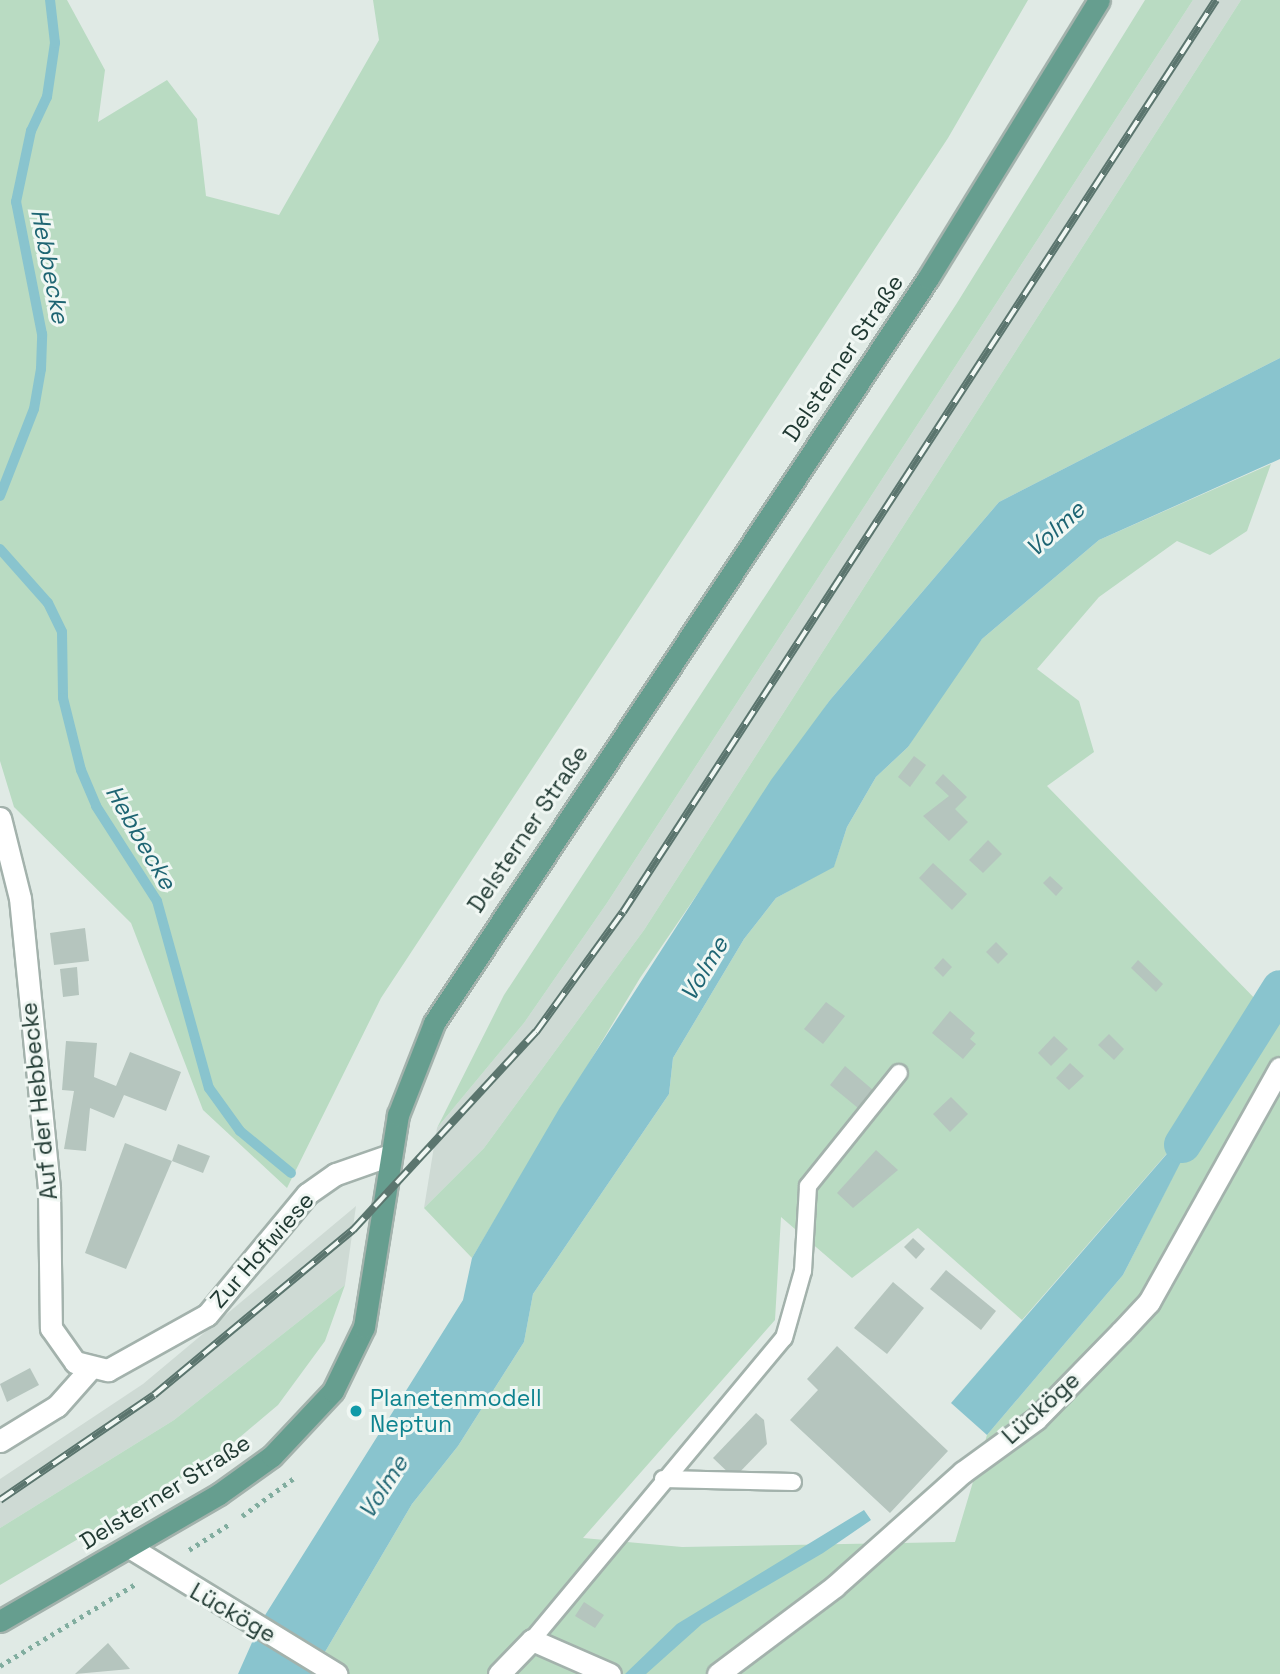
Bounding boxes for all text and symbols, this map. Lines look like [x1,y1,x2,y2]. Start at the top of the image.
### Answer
water label: Hebbecke [25,206,75,326]
street label: Delsterner Straße [777,269,909,447]
water label: Volme [1020,495,1090,563]
street label: Delsterner Straße [462,740,594,918]
water label: Hebbecke [100,780,182,894]
water label: Volme [674,932,734,1006]
street label: Auf der Hebbecke [15,1001,63,1201]
street label: Zur Hofwiese [204,1187,320,1313]
street label: Lücköge [997,1366,1085,1450]
place label: Planetenmodell Neptun [370,1384,542,1438]
marker: Planetenmodell Neptun [348,1403,364,1419]
street label: Delsterner Straße [75,1429,255,1555]
water label: Volme [352,1450,414,1524]
street label: Lücköge [185,1577,281,1649]

